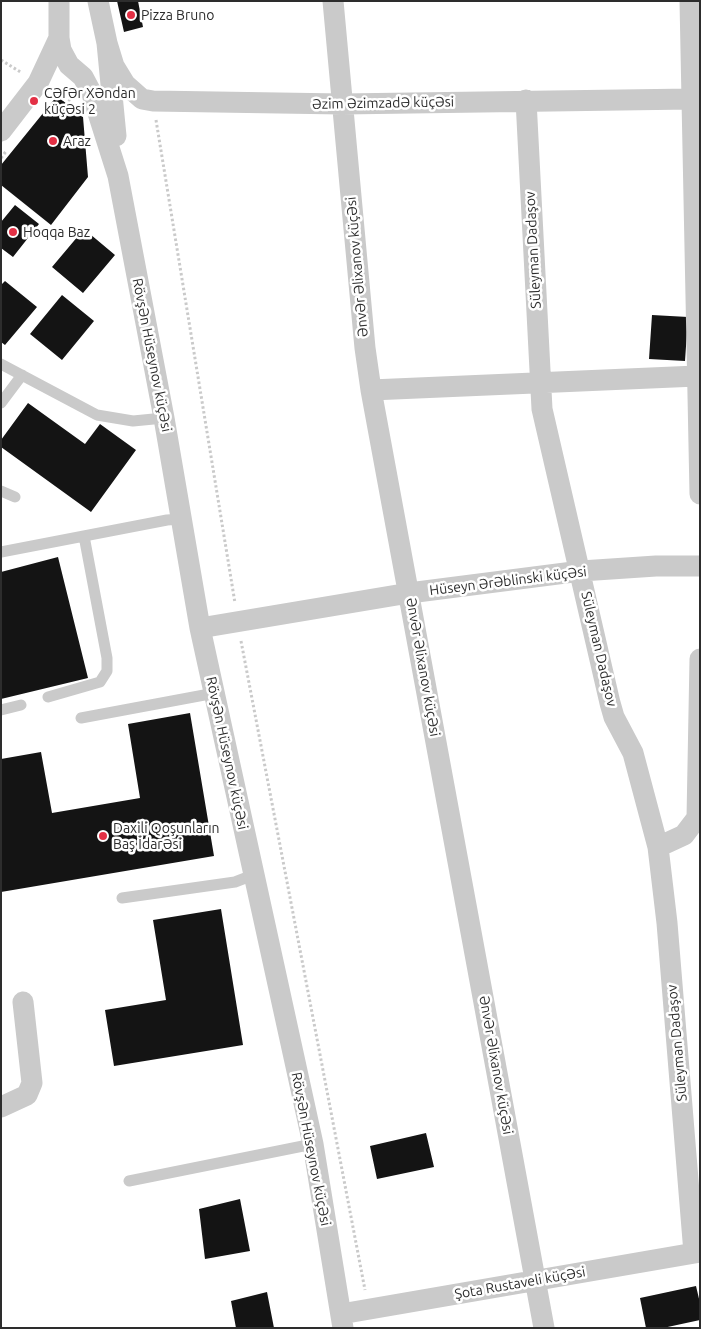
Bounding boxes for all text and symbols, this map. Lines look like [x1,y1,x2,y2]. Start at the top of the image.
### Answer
place label: Pizza Bruno [141,7,214,23]
marker: Pizza Bruno [125,9,137,21]
place label: Cəfər Xəndan küçəsi 2 [44,85,136,118]
street label: Əzim Əzimzadə küçəsi [312,93,454,113]
marker: Cəfər Xəndan küçəsi 2 [28,95,40,107]
place label: Araz [63,133,91,149]
marker: Araz [47,135,59,147]
street label: Süleyman Dadaşov [522,191,544,309]
street label: Ənvər Əlixanov küçəsi [342,196,372,338]
place label: Hoqqa Baz [23,224,90,240]
marker: Hoqqa Baz [7,226,19,238]
street label: Rövşən Hüseynov küçəsi [129,277,175,433]
street label: Hüseyn Ərəblinski küçəsi [428,563,588,599]
street label: Süleyman Dadaşov [578,590,620,708]
street label: Ənvər Əlixanov küçəsi [402,596,444,738]
street label: Rövşən Hüseynov küçəsi [203,675,251,831]
place label: Daxili Qoşunların Baş İdarəsi [113,820,220,852]
marker: Daxili Qoşunların Baş İdarəsi [97,830,109,842]
street label: Süleyman Dadaşov [664,984,690,1102]
street label: Ənvər Əlixanov küçəsi [475,994,517,1136]
street label: Rövşən Hüseynov küçəsi [288,1071,334,1227]
street label: Şota Rustaveli küçəsi [453,1263,587,1303]

